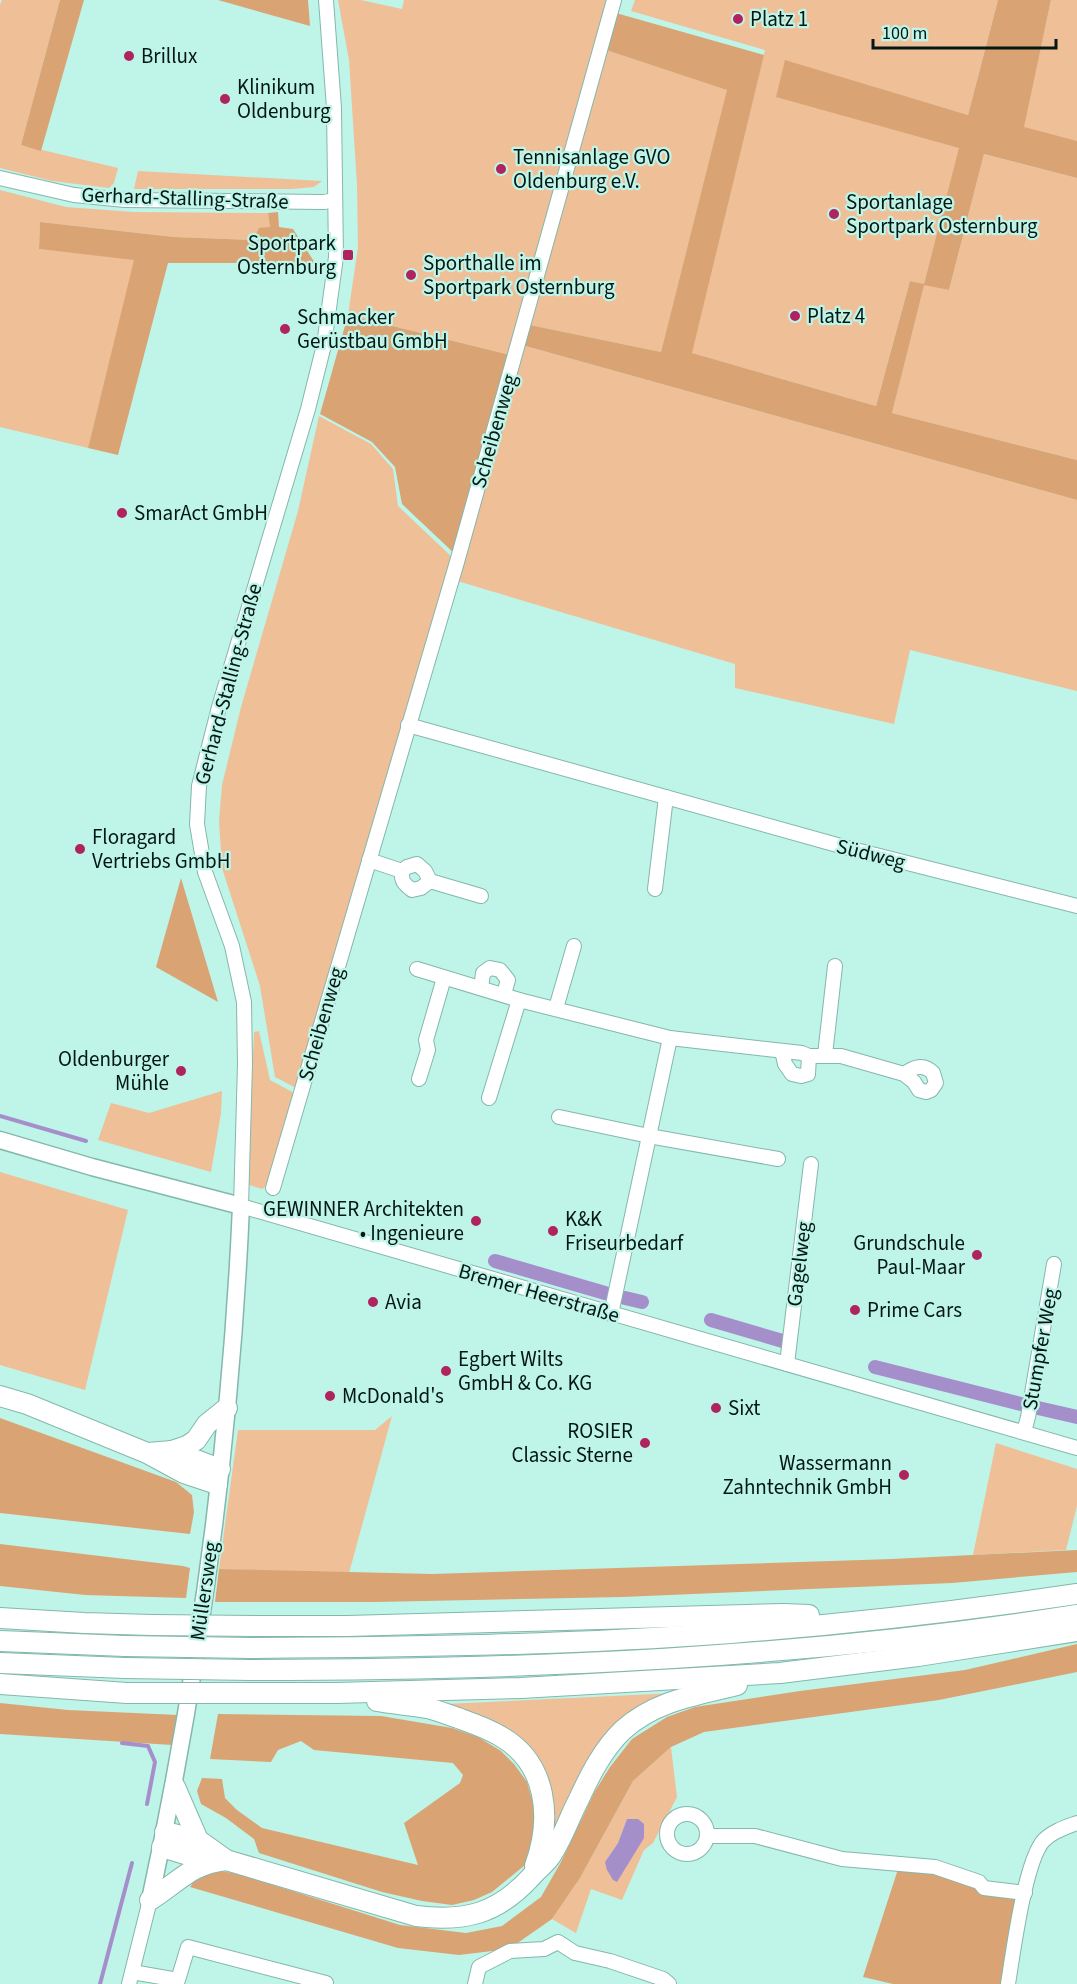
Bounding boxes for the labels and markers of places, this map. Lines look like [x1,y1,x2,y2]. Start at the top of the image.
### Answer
place label: Platz 1 [750,4,808,34]
marker: Platz 1 [731,12,745,26]
place label: Brillux [141,41,198,71]
marker: Brillux [122,49,136,63]
place label: Klinikum Oldenburg [237,72,331,126]
marker: Klinikum Oldenburg [218,92,232,106]
place label: Tennisanlage GVO Oldenburg e.V. [513,142,670,196]
marker: Tennisanlage GVO Oldenburg e.V. [494,162,508,176]
place label: Sportanlage Sportpark Osternburg [846,187,1038,241]
marker: Sportanlage Sportpark Osternburg [827,207,841,221]
place label: Sportpark Osternburg [237,228,337,282]
marker: Sportpark Osternburg [341,248,355,262]
place label: Sporthalle im Sportpark Osternburg [423,248,615,302]
marker: Sporthalle im Sportpark Osternburg [404,268,418,282]
place label: Platz 4 [807,301,865,331]
place label: Schmacker Gerüstbau GmbH [297,302,448,356]
marker: Platz 4 [788,309,802,323]
marker: Schmacker Gerüstbau GmbH [278,322,292,336]
place label: SmarAct GmbH [134,498,268,528]
marker: SmarAct GmbH [115,506,129,520]
place label: Floragard Vertriebs GmbH [92,822,230,876]
marker: Floragard Vertriebs GmbH [73,842,87,856]
place label: Oldenburger Mühle [58,1044,170,1098]
marker: Oldenburger Mühle [174,1064,188,1078]
place label: GEWINNER Architekten • Ingenieure [263,1194,464,1248]
place label: K&K Friseurbedarf [565,1204,684,1258]
marker: GEWINNER Architekten • Ingenieure [469,1214,483,1228]
marker: K&K Friseurbedarf [546,1224,560,1238]
place label: Grundschule Paul-Maar [853,1228,966,1282]
marker: Grundschule Paul-Maar [970,1248,984,1262]
place label: Avia [385,1287,422,1317]
marker: Avia [366,1295,380,1309]
place label: Prime Cars [867,1295,962,1325]
marker: Prime Cars [848,1303,862,1317]
place label: Egbert Wilts GmbH & Co. KG [458,1344,592,1398]
marker: Egbert Wilts GmbH & Co. KG [439,1364,453,1378]
place label: McDonald's [342,1381,444,1411]
marker: McDonald's [323,1389,337,1403]
place label: Sixt [728,1393,760,1423]
marker: Sixt [709,1401,723,1415]
place label: ROSIER Classic Sterne [511,1416,633,1470]
marker: ROSIER Classic Sterne [638,1436,652,1450]
place label: Wassermann Zahntechnik GmbH [722,1448,892,1502]
marker: Wassermann Zahntechnik GmbH [897,1468,911,1482]

